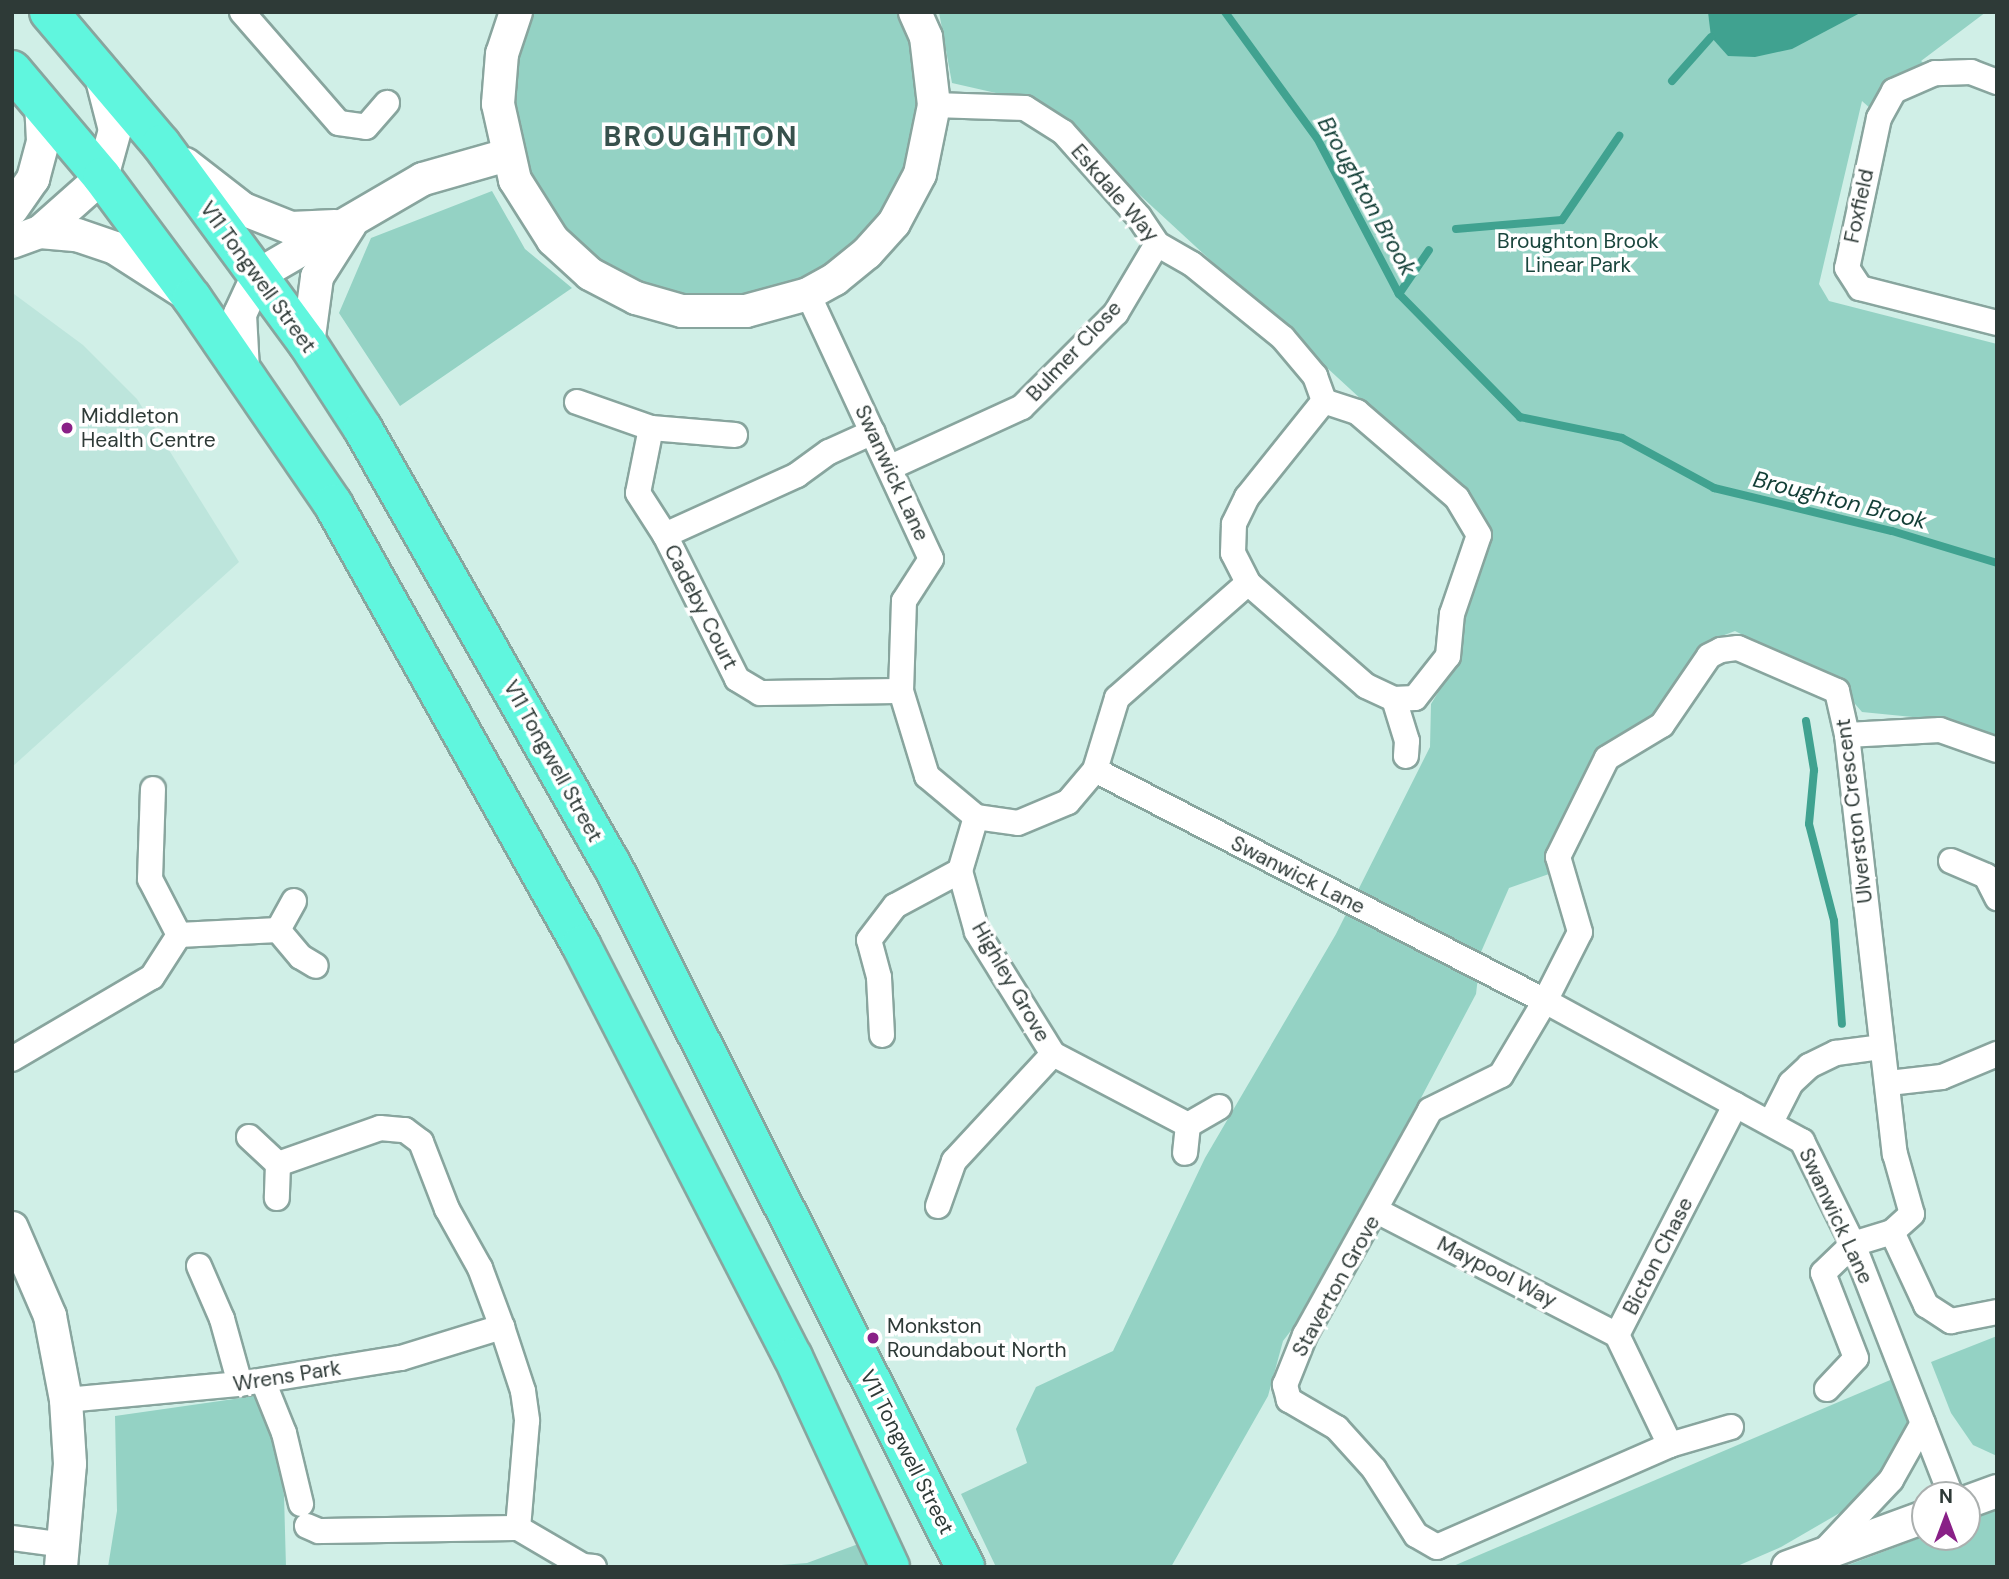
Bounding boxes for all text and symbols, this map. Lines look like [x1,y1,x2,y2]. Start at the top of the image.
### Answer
water label: Broughton Brook [1312,112,1422,280]
district label: BROUGHTON [605,120,797,154]
street label: Eskdale Way [1066,139,1164,247]
street label: Foxfield [1839,167,1879,245]
street label: V11 Tongwell Street [195,196,321,358]
park label: Broughton Brook Linear Park [1497,228,1659,278]
street label: Bulmer Close [1021,296,1127,406]
street label: Swanwick Lane [850,401,934,545]
place label: Middleton Health Centre [81,403,216,453]
marker: Middleton Health Centre [59,420,75,436]
water label: Broughton Brook [1750,465,1930,535]
street label: Cadeby Court [659,540,743,674]
street label: V11 Tongwell Street [498,676,608,846]
street label: Ulverston Crescent [1830,717,1878,905]
street label: Swanwick Lane [1227,830,1369,920]
street label: Highley Grove [967,918,1055,1046]
street label: Swanwick Lane [1794,1144,1878,1288]
street label: Bicton Chase [1618,1193,1698,1319]
street label: Staverton Grove [1287,1211,1385,1361]
street label: Maypool Way [1433,1231,1561,1313]
place label: Monkston Roundabout North [887,1313,1066,1363]
marker: Monkston Roundabout North [865,1330,881,1346]
street label: Wrens Park [231,1355,343,1397]
street label: V11 Tongwell Street [855,1366,959,1538]
north arrow [1911,1481,1981,1551]
text: N [1939,1484,1953,1509]

